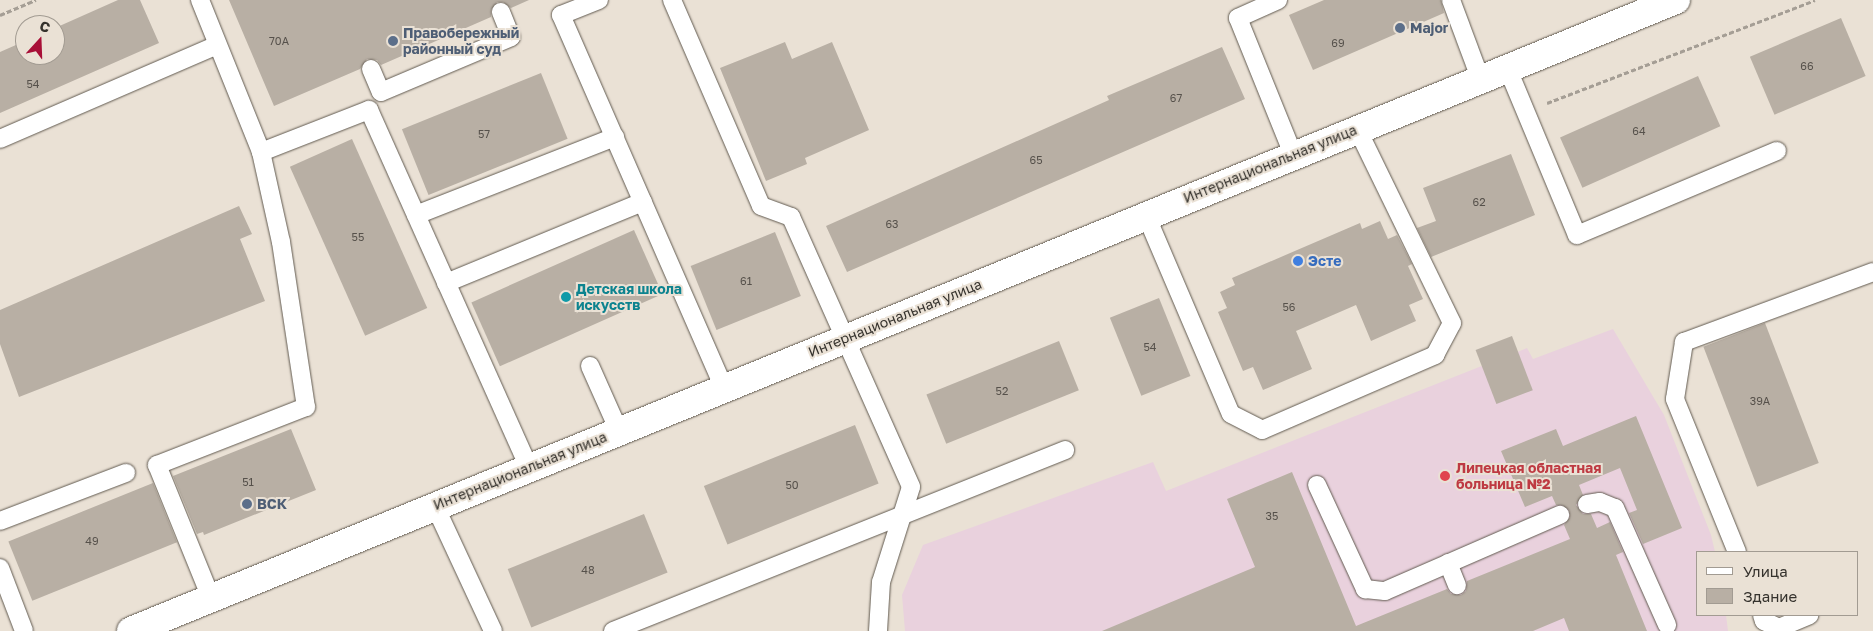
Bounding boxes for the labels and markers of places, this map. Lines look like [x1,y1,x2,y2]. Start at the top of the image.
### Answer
place label: Major [1410,20,1448,36]
marker: Major [1394,22,1406,34]
place label: Правобережный районный суд [403,25,519,58]
marker: Правобережный районный суд [387,35,399,47]
place label: Эсте [1308,253,1341,269]
marker: Эсте [1292,255,1304,267]
place label: Детская школа искусств [576,281,682,314]
marker: Детская школа искусств [560,291,572,303]
place label: Липецкая областная больница №2 [1456,460,1601,492]
marker: Липецкая областная больница №2 [1438,469,1452,483]
place label: ВСК [257,496,287,512]
marker: ВСК [241,498,253,510]

